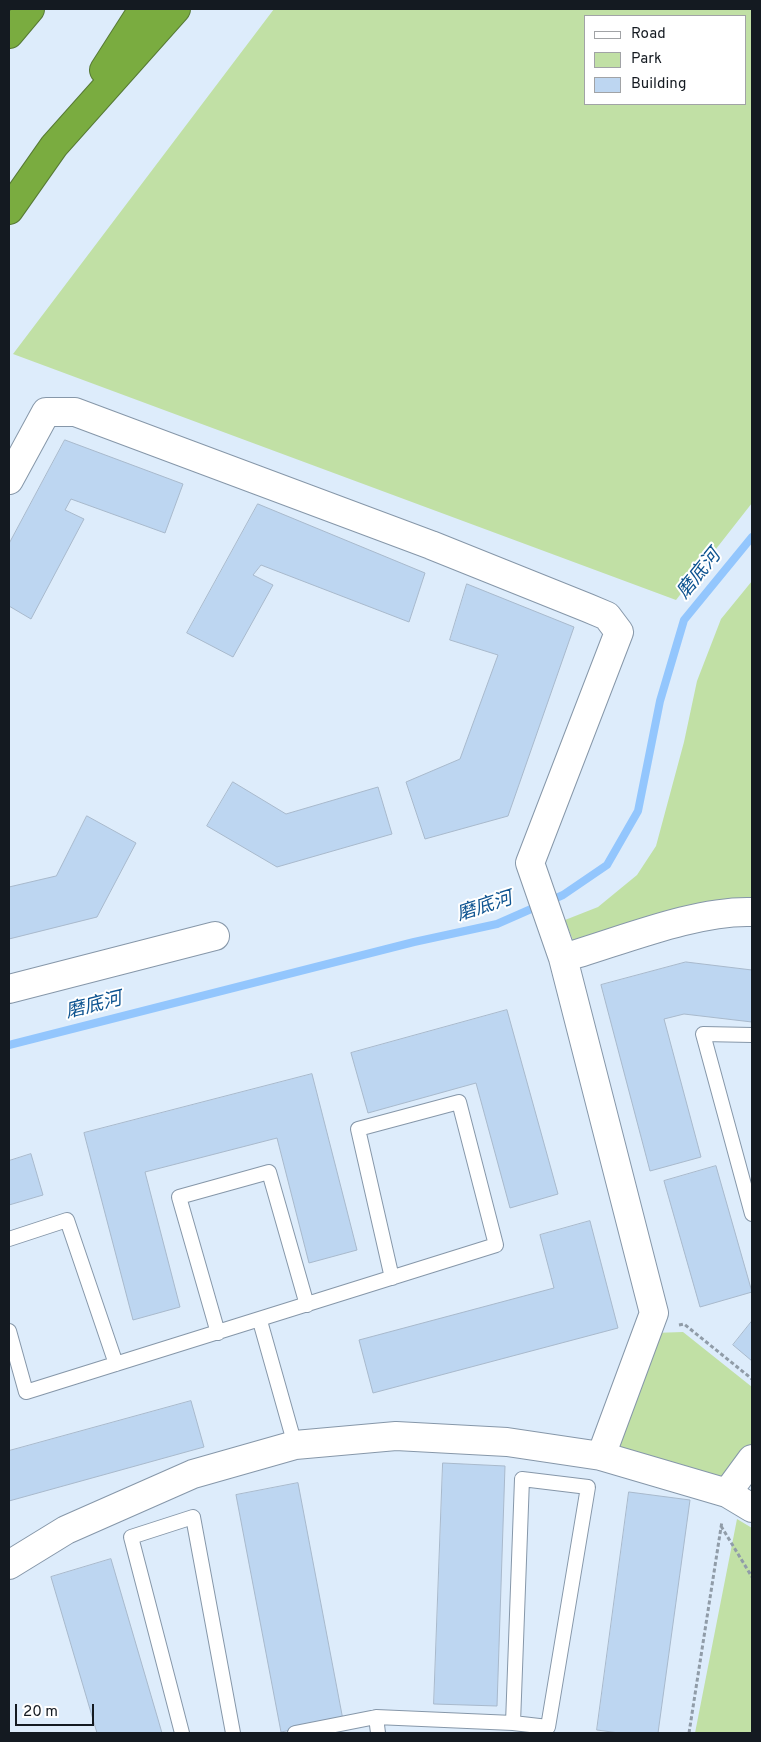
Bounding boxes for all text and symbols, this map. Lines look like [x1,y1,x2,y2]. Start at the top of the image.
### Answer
legend [584,15,746,105]
text: Road [631,25,666,44]
text: Park [631,50,662,69]
text: Building [631,75,686,94]
water label: 磨底河 [673,546,727,604]
water label: 磨底河 [454,888,516,928]
water label: 磨底河 [64,989,124,1025]
scale bar [18,1694,96,1726]
text: 20 m [23,1703,58,1722]

